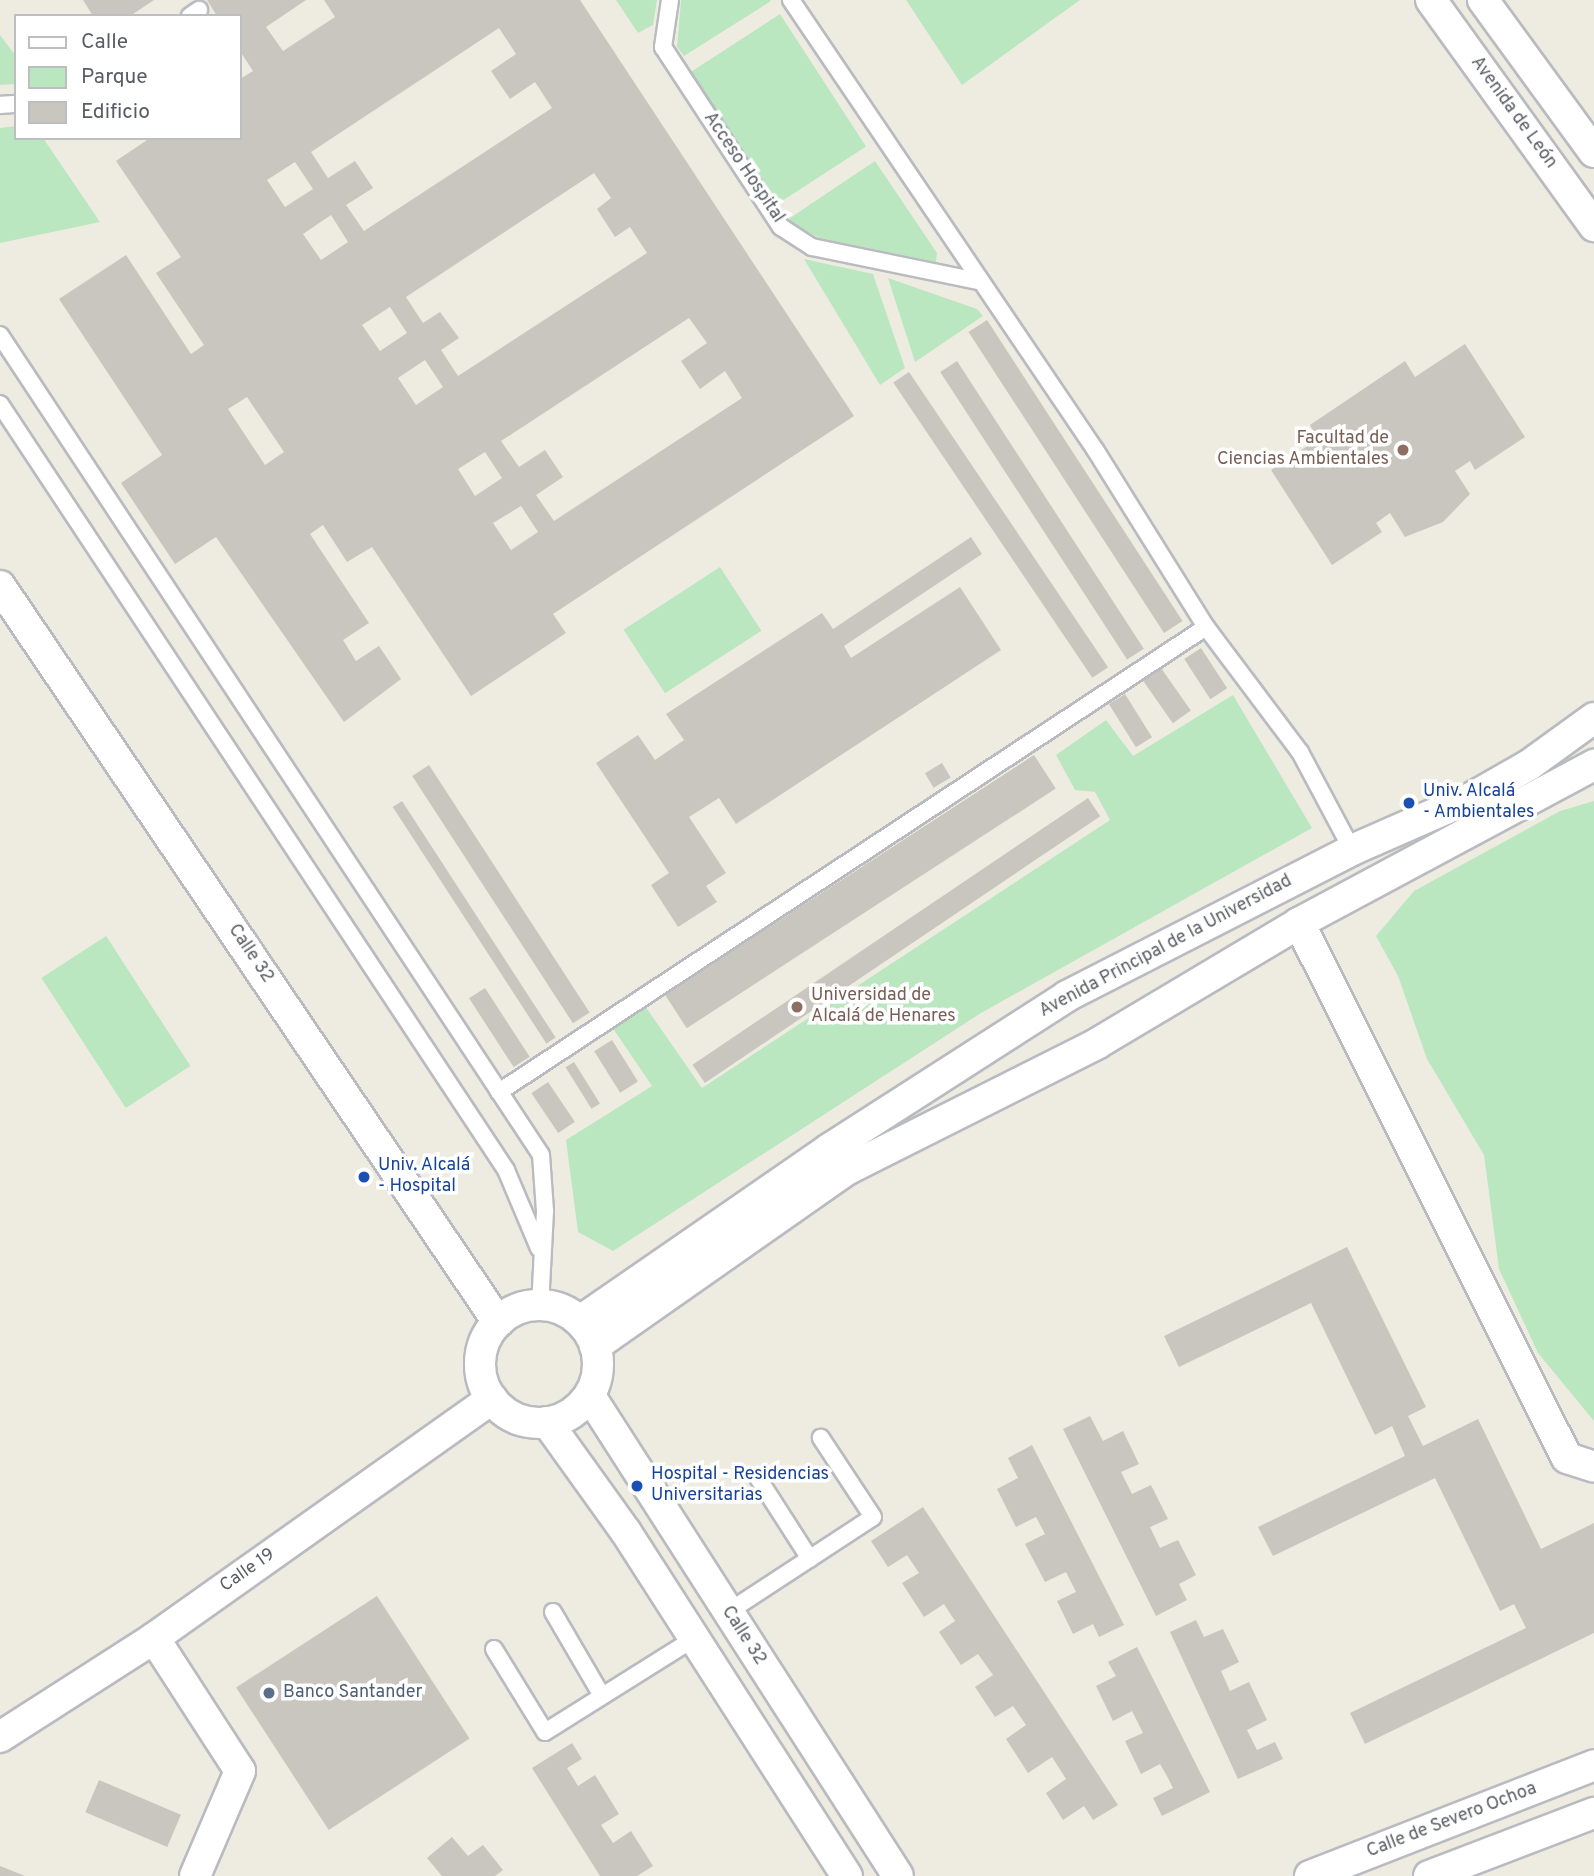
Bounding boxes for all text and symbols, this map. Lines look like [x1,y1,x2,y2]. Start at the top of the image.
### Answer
legend [14,14,242,140]
text: Calle [81,29,128,56]
street label: Avenida de León [1465,53,1561,173]
text: Parque [81,64,148,91]
text: Edificio [81,99,150,126]
street label: Acceso Hospital [698,109,788,227]
place label: Facultad de Ciencias Ambientales [1216,429,1389,472]
marker: Facultad de Ciencias Ambientales [1395,442,1411,458]
place label: Univ. Alcalá - Ambientales [1423,782,1535,824]
marker: Univ. Alcalá - Ambientales [1401,795,1417,811]
street label: Avenida Principal de la Universidad [1036,871,1296,1023]
street label: Calle 32 [223,921,277,987]
place label: Universidad de Alcalá de Henares [811,986,956,1028]
marker: Universidad de Alcalá de Henares [789,999,805,1015]
place label: Univ. Alcalá - Hospital [378,1156,471,1198]
marker: Univ. Alcalá - Hospital [356,1169,372,1185]
place label: Hospital - Residencias Universitarias [651,1465,829,1508]
marker: Hospital - Residencias Universitarias [629,1478,645,1494]
street label: Calle 19 [216,1544,280,1598]
street label: Calle 32 [716,1602,770,1670]
place label: Banco Santander [283,1682,423,1704]
marker: Banco Santander [261,1685,277,1701]
street label: Calle de Severo Ochoa [1364,1779,1540,1863]

